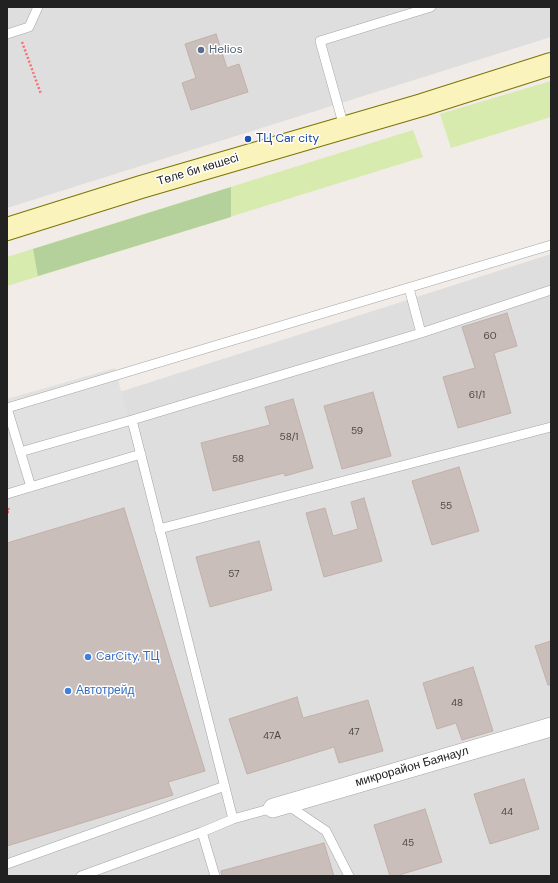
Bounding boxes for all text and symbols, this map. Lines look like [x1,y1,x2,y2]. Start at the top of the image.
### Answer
place label: Helios [209,43,243,57]
marker: Helios [196,45,206,55]
place label: ТЦ Car city [256,132,319,146]
marker: ТЦ Car city [243,134,253,144]
street label: Төле би көшесі [155,151,241,189]
house number: 60 [483,330,497,342]
house number: 61/1 [469,389,485,401]
house number: 59 [351,425,363,437]
house number: 58/1 [280,431,298,443]
house number: 58 [232,453,244,465]
house number: 55 [440,500,452,512]
house number: 57 [228,568,240,580]
place label: CarCity, ТЦ [96,650,159,664]
marker: CarCity, ТЦ [83,652,93,662]
place label: Автотрейд [76,684,134,698]
marker: Автотрейд [63,686,73,696]
house number: 48 [451,697,463,709]
house number: 47 [348,726,360,738]
house number: 47А [263,730,281,742]
street label: микрорайон Баянаул [354,744,470,790]
house number: 44 [501,806,513,818]
house number: 45 [402,837,414,849]

